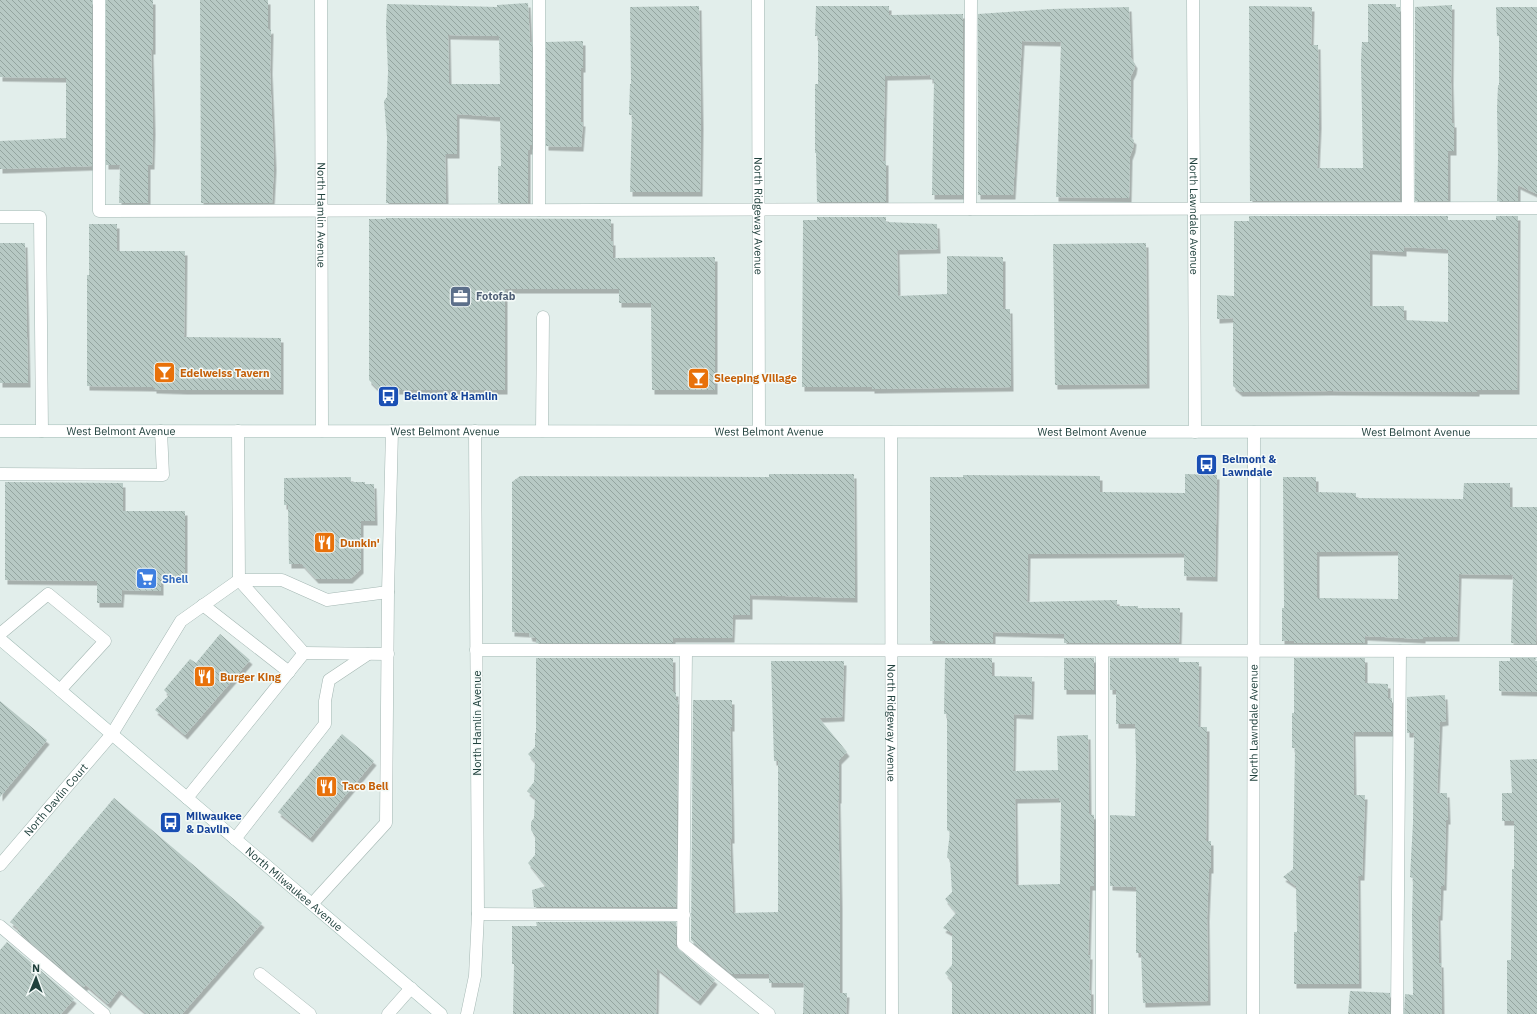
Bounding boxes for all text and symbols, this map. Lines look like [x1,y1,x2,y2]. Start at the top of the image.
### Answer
street label: North Ridgeway Avenue [751,157,766,275]
street label: North Lawndale Avenue [1187,157,1201,275]
street label: North Hamlin Avenue [314,162,329,268]
office icon: Fotofab [447,283,473,309]
place label: Fotofab [476,289,516,303]
bar icon: Edelweiss Tavern [151,360,177,386]
bar icon: Sleeping Village [685,365,711,391]
place label: Edelweiss Tavern [180,366,270,380]
place label: Sleeping Village [714,371,797,385]
bus stop icon: Belmont & Hamlin [375,383,401,409]
place label: Belmont & Hamlin [404,389,498,403]
street label: West Belmont Avenue [67,424,175,438]
street label: West Belmont Avenue [391,424,499,438]
street label: West Belmont Avenue [715,424,823,439]
street label: West Belmont Avenue [1038,425,1146,439]
street label: West Belmont Avenue [1362,425,1470,439]
bus stop icon: Belmont & Lawndale [1193,452,1219,478]
place label: Belmont & Lawndale [1222,452,1276,479]
restaurant icon: Dunkin' [312,530,338,556]
place label: Dunkin' [340,536,380,550]
supermarket icon: Shell [133,566,159,592]
place label: Shell [162,572,189,586]
restaurant icon: Burger King [192,664,218,690]
street label: North Ridgeway Avenue [884,664,899,782]
street label: North Lawndale Avenue [1246,664,1261,782]
place label: Burger King [220,670,282,684]
street label: North Hamlin Avenue [470,670,484,776]
street label: North Davlin Court [21,760,91,839]
restaurant icon: Taco Bell [313,773,339,799]
place label: Taco Bell [342,779,389,793]
bus stop icon: Milwaukee & Davlin [158,809,184,835]
place label: Milwaukee & Davlin [186,809,242,836]
street label: North Milwaukee Avenue [243,844,345,934]
north arrow [16,958,56,998]
text: N [32,961,40,975]

